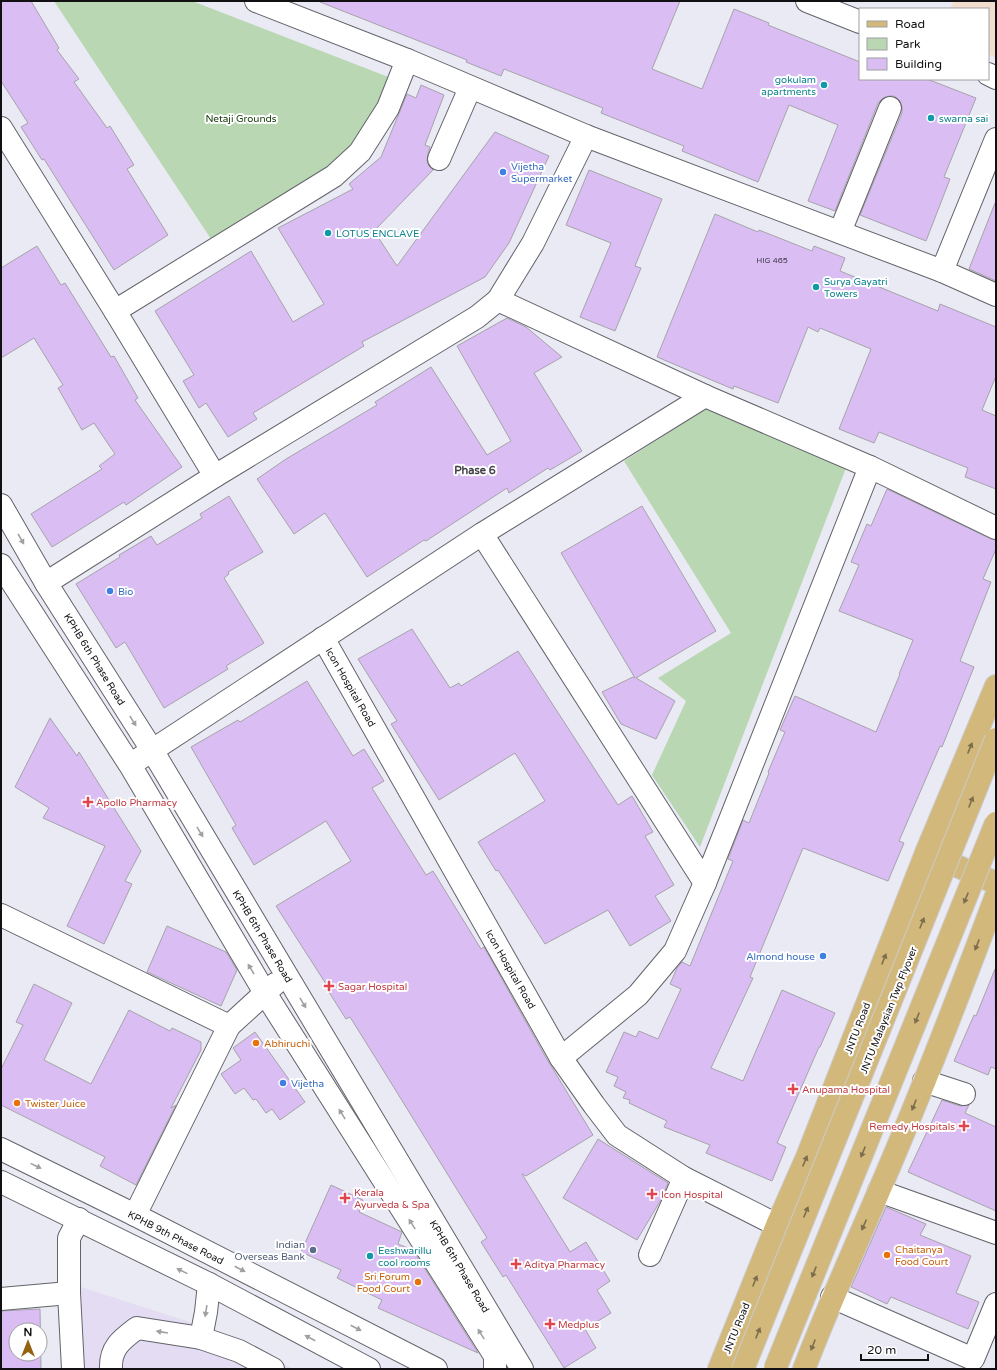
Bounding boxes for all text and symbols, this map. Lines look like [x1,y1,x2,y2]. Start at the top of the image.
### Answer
legend [859,8,989,80]
text: Road [895,17,925,31]
text: Park [895,37,921,51]
text: Building [895,57,942,71]
place label: gokulam apartments [761,74,816,98]
marker: gokulam apartments [819,80,829,90]
park label: Netaji Grounds [205,113,277,125]
marker: swarna sai [926,113,936,123]
place label: swarna sai [939,113,988,125]
place label: Vijetha Supermarket [511,161,573,185]
marker: Vijetha Supermarket [498,167,508,177]
marker: LOTUS ENCLAVE [323,228,333,238]
place label: LOTUS ENCLAVE [336,228,419,240]
house number: HIG 465 [756,256,788,265]
place label: Surya Gayatri Towers [824,276,888,300]
marker: Surya Gayatri Towers [811,282,821,292]
district label: Phase 6 [454,464,496,477]
one-way arrow [17,533,24,545]
marker: Bio [105,586,115,596]
place label: Bio [118,586,133,598]
street label: KPHB 6th Phase Road [61,611,127,708]
street label: Icon Hospital Road [323,646,378,729]
one-way arrow [129,716,137,726]
one-way arrow [968,741,974,753]
one-way arrow [968,795,974,807]
marker: Apollo Pharmacy [83,797,93,807]
place label: Apollo Pharmacy [96,797,178,809]
one-way arrow [197,826,204,838]
street label: KPHB 6th Phase Road [230,888,295,985]
one-way arrow [962,892,968,904]
one-way arrow [920,916,926,928]
street label: Icon Hospital Road [483,928,538,1011]
one-way arrow [974,940,980,952]
street label: JNTU Malaysian Twp Flyover [858,945,920,1076]
place label: Almond house [746,951,815,963]
marker: Almond house [818,951,828,961]
one-way arrow [882,952,888,964]
one-way arrow [247,963,254,975]
marker: Sagar Hospital [323,980,335,992]
place label: Sagar Hospital [338,981,407,993]
one-way arrow [300,997,307,1009]
street label: JNTU Road [843,1001,873,1056]
one-way arrow [914,1013,920,1024]
marker: Abhiruchi [251,1038,261,1048]
place label: Abhiruchi [264,1038,310,1050]
marker: Vijetha [278,1078,288,1088]
place label: Vijetha [291,1078,324,1090]
marker: Anupama Hospital [787,1083,799,1095]
place label: Anupama Hospital [802,1084,890,1096]
marker: Twister Juice [12,1098,22,1108]
place label: Twister Juice [25,1098,86,1110]
one-way arrow [911,1100,917,1112]
one-way arrow [338,1109,346,1119]
marker: Remedy Hospitals [958,1120,970,1132]
place label: Remedy Hospitals [869,1121,955,1133]
one-way arrow [860,1146,866,1157]
one-way arrow [802,1155,808,1167]
one-way arrow [30,1163,42,1170]
place label: Kerala Ayurveda & Spa [354,1187,430,1211]
marker: Icon Hospital [646,1188,658,1200]
place label: Icon Hospital [661,1189,723,1201]
marker: Kerala Ayurveda & Spa [339,1192,351,1204]
one-way arrow [804,1206,810,1218]
street label: KPHB 9th Phase Road [126,1209,225,1267]
one-way arrow [408,1218,415,1230]
street label: KPHB 6th Phase Road [427,1218,492,1315]
one-way arrow [861,1220,867,1231]
place label: Indian Overseas Bank [235,1239,306,1263]
place label: Chaitanya Food Court [895,1244,949,1268]
marker: Indian Overseas Bank [308,1245,318,1255]
place label: Eeshwarillu cool rooms [378,1245,432,1269]
marker: Chaitanya Food Court [882,1250,892,1260]
marker: Eeshwarillu cool rooms [365,1251,375,1261]
marker: Aditya Pharmacy [511,1259,521,1269]
place label: Aditya Pharmacy [524,1259,606,1271]
one-way arrow [234,1266,245,1272]
one-way arrow [811,1267,817,1279]
one-way arrow [177,1268,188,1274]
place label: Sri Forum Food Court [357,1271,410,1295]
one-way arrow [752,1274,758,1286]
marker: Sri Forum Food Court [413,1277,423,1287]
street label: JNTU Road [721,1301,753,1356]
one-way arrow [203,1305,209,1317]
marker: Medplus [545,1319,555,1329]
place label: Medplus [558,1319,599,1331]
north arrow [8,1322,48,1362]
one-way arrow [350,1325,361,1331]
text: N [24,1326,32,1339]
one-way arrow [755,1326,761,1338]
one-way arrow [478,1328,485,1340]
one-way arrow [156,1329,168,1335]
one-way arrow [304,1334,316,1341]
scale bar [861,1336,928,1362]
one-way arrow [810,1339,816,1350]
text: 20 m [867,1343,896,1357]

